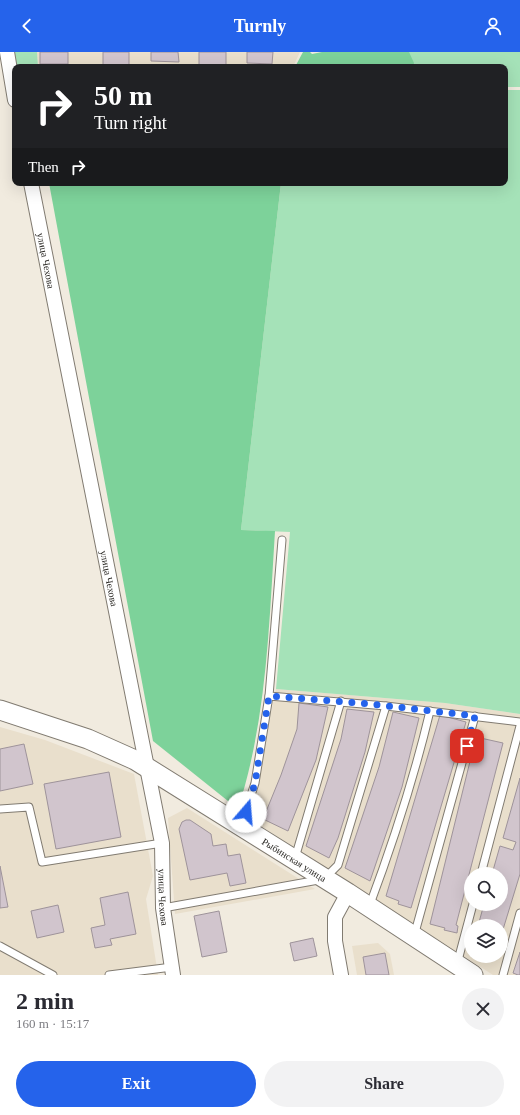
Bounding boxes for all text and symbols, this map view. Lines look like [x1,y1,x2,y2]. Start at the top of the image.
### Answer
icon: back [16,15,38,37]
icon: person [482,15,504,37]
text: Turnly [234,16,286,36]
icon: right [28,80,80,132]
text: 50 m [94,80,152,111]
text: Turn right [94,113,167,133]
icon: right [67,156,89,178]
text: Then [28,159,59,175]
street label: улица Чехова [35,232,57,290]
street label: улица Чехова [99,549,120,608]
pin [450,729,484,763]
icon: arrive [456,735,478,757]
position arrow [225,791,267,833]
street label: Рыбинская улица [260,835,329,884]
map controls [464,867,508,963]
button: search [464,867,508,911]
street label: улица Чехова [157,869,171,927]
button: layers [464,919,508,963]
text: 2 min [16,988,74,1014]
button: close [462,988,504,1030]
text: 160 m · 15:17 [16,1016,89,1031]
button: Exit [16,1061,256,1107]
button: Share [264,1061,504,1107]

